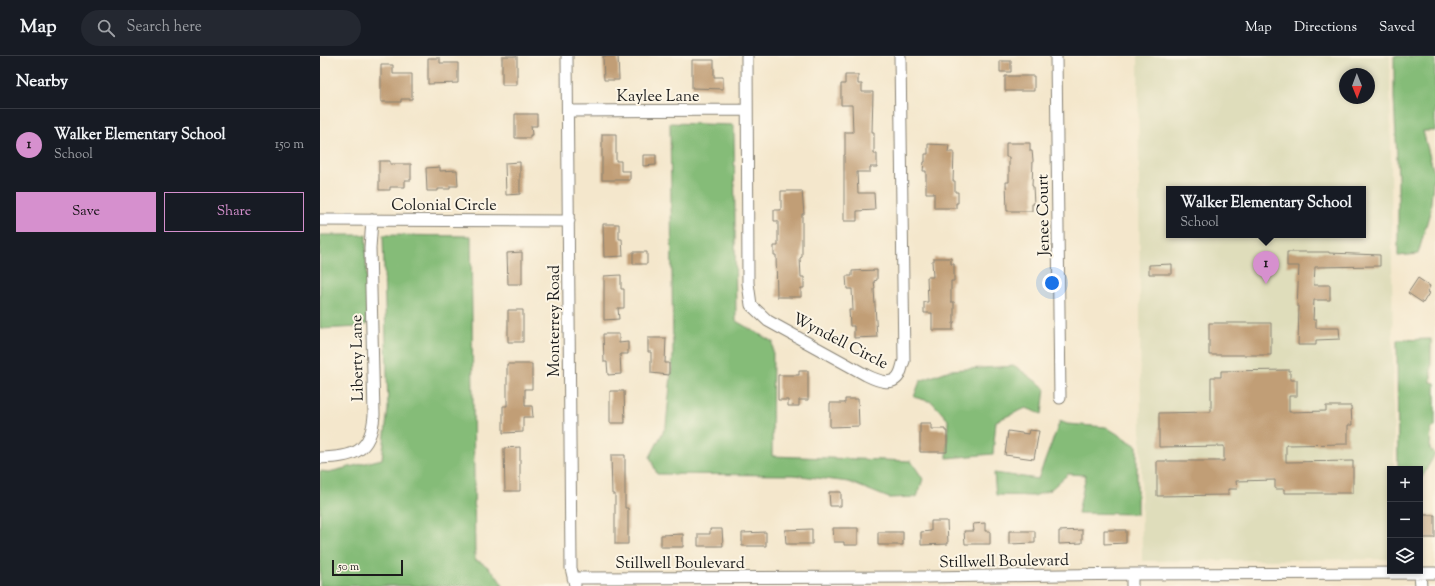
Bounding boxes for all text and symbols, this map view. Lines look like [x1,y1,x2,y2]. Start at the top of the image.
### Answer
search box [81,10,361,46]
text: Map [20,14,57,41]
icon: search [95,17,117,39]
text: Search here [127,17,202,38]
text: Map [1245,18,1272,38]
text: Directions [1294,18,1357,38]
text: Saved [1379,18,1415,38]
north arrow [1339,68,1375,104]
text: Nearby [16,70,68,94]
street label: Kaylee Lane [616,86,700,109]
text: Walker Elementary School [54,125,226,146]
text: 1 [27,136,31,154]
text: 150 m [275,136,304,154]
text: School [54,146,93,164]
street label: Jenee Court [1032,173,1057,257]
popup [1166,186,1366,238]
button: Save [16,192,156,232]
button: Share [164,192,304,232]
text: Walker Elementary School [1180,193,1352,214]
street label: Colonial Circle [391,195,497,218]
text: School [1180,214,1219,232]
pin: 1 [1253,251,1279,284]
street label: Monterrey Road [544,265,567,377]
your location [1042,273,1062,293]
street label: Wyndell Circle [788,308,892,376]
street label: Liberty Lane [346,314,371,402]
map controls [1387,466,1423,574]
button: + [1387,466,1423,502]
button: − [1387,502,1423,538]
button: layers [1387,538,1423,574]
street label: Stillwell Boulevard [939,550,1069,575]
street label: Stillwell Boulevard [615,553,745,576]
scale bar [332,558,403,577]
text: 50 m [338,559,359,575]

